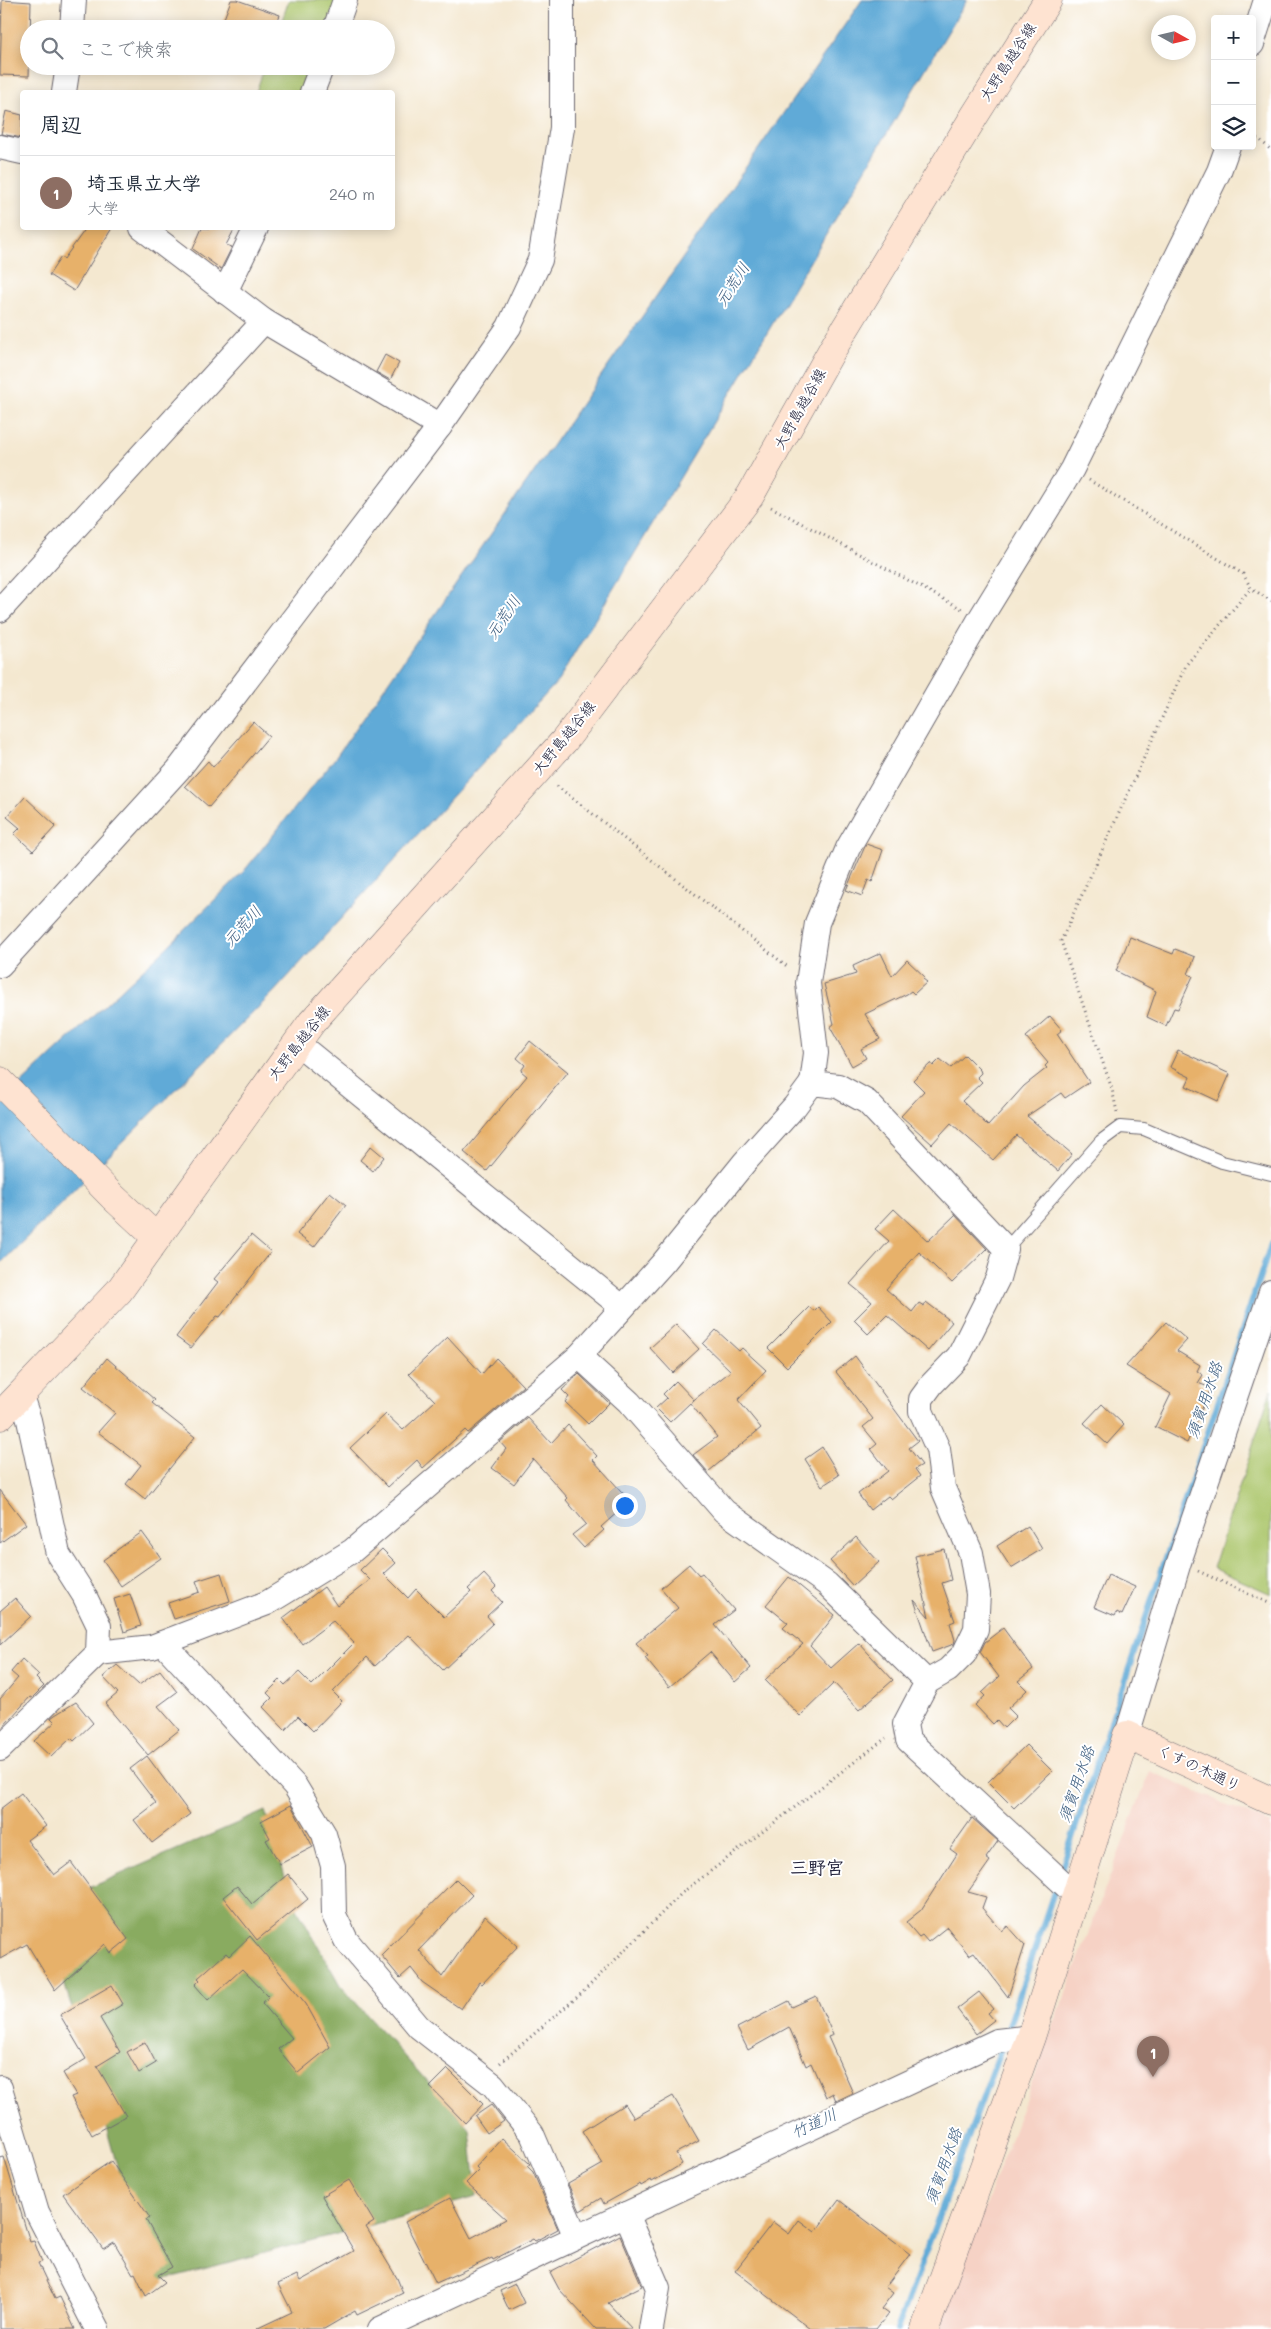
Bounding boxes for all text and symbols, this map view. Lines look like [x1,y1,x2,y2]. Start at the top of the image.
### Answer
north arrow [1151,15,1196,60]
map controls [1211,15,1256,150]
button: + [1211,15,1256,60]
street label: 大野島越谷線 [974,18,1040,105]
search box [20,20,395,75]
icon: search [38,34,66,62]
text: ここで検索 [78,36,173,61]
button: − [1211,60,1256,105]
button: layers [1211,105,1256,150]
text: 周辺 [40,110,82,137]
text: 埼玉県立大学 [87,170,201,195]
text: 1 [52,183,60,204]
text: 240 m [329,183,375,204]
text: 大学 [87,197,119,218]
water label: 元荒川 [710,258,753,310]
street label: 大野島越谷線 [769,364,830,453]
water label: 元荒川 [480,591,525,642]
street label: 大野島越谷線 [527,696,599,779]
water label: 元荒川 [218,901,265,951]
street label: 大野島越谷線 [263,1001,334,1084]
water label: 須賀用水路 [1181,1358,1227,1441]
your location [612,1493,638,1519]
street label: くすの木通り [1154,1739,1244,1795]
water label: 須賀用水路 [1053,1742,1099,1825]
district label: 三野宮 [790,1855,844,1879]
pin: 1 [1137,2036,1169,2077]
water label: 竹道川 [788,2103,840,2142]
water label: 須賀用水路 [919,2124,966,2207]

